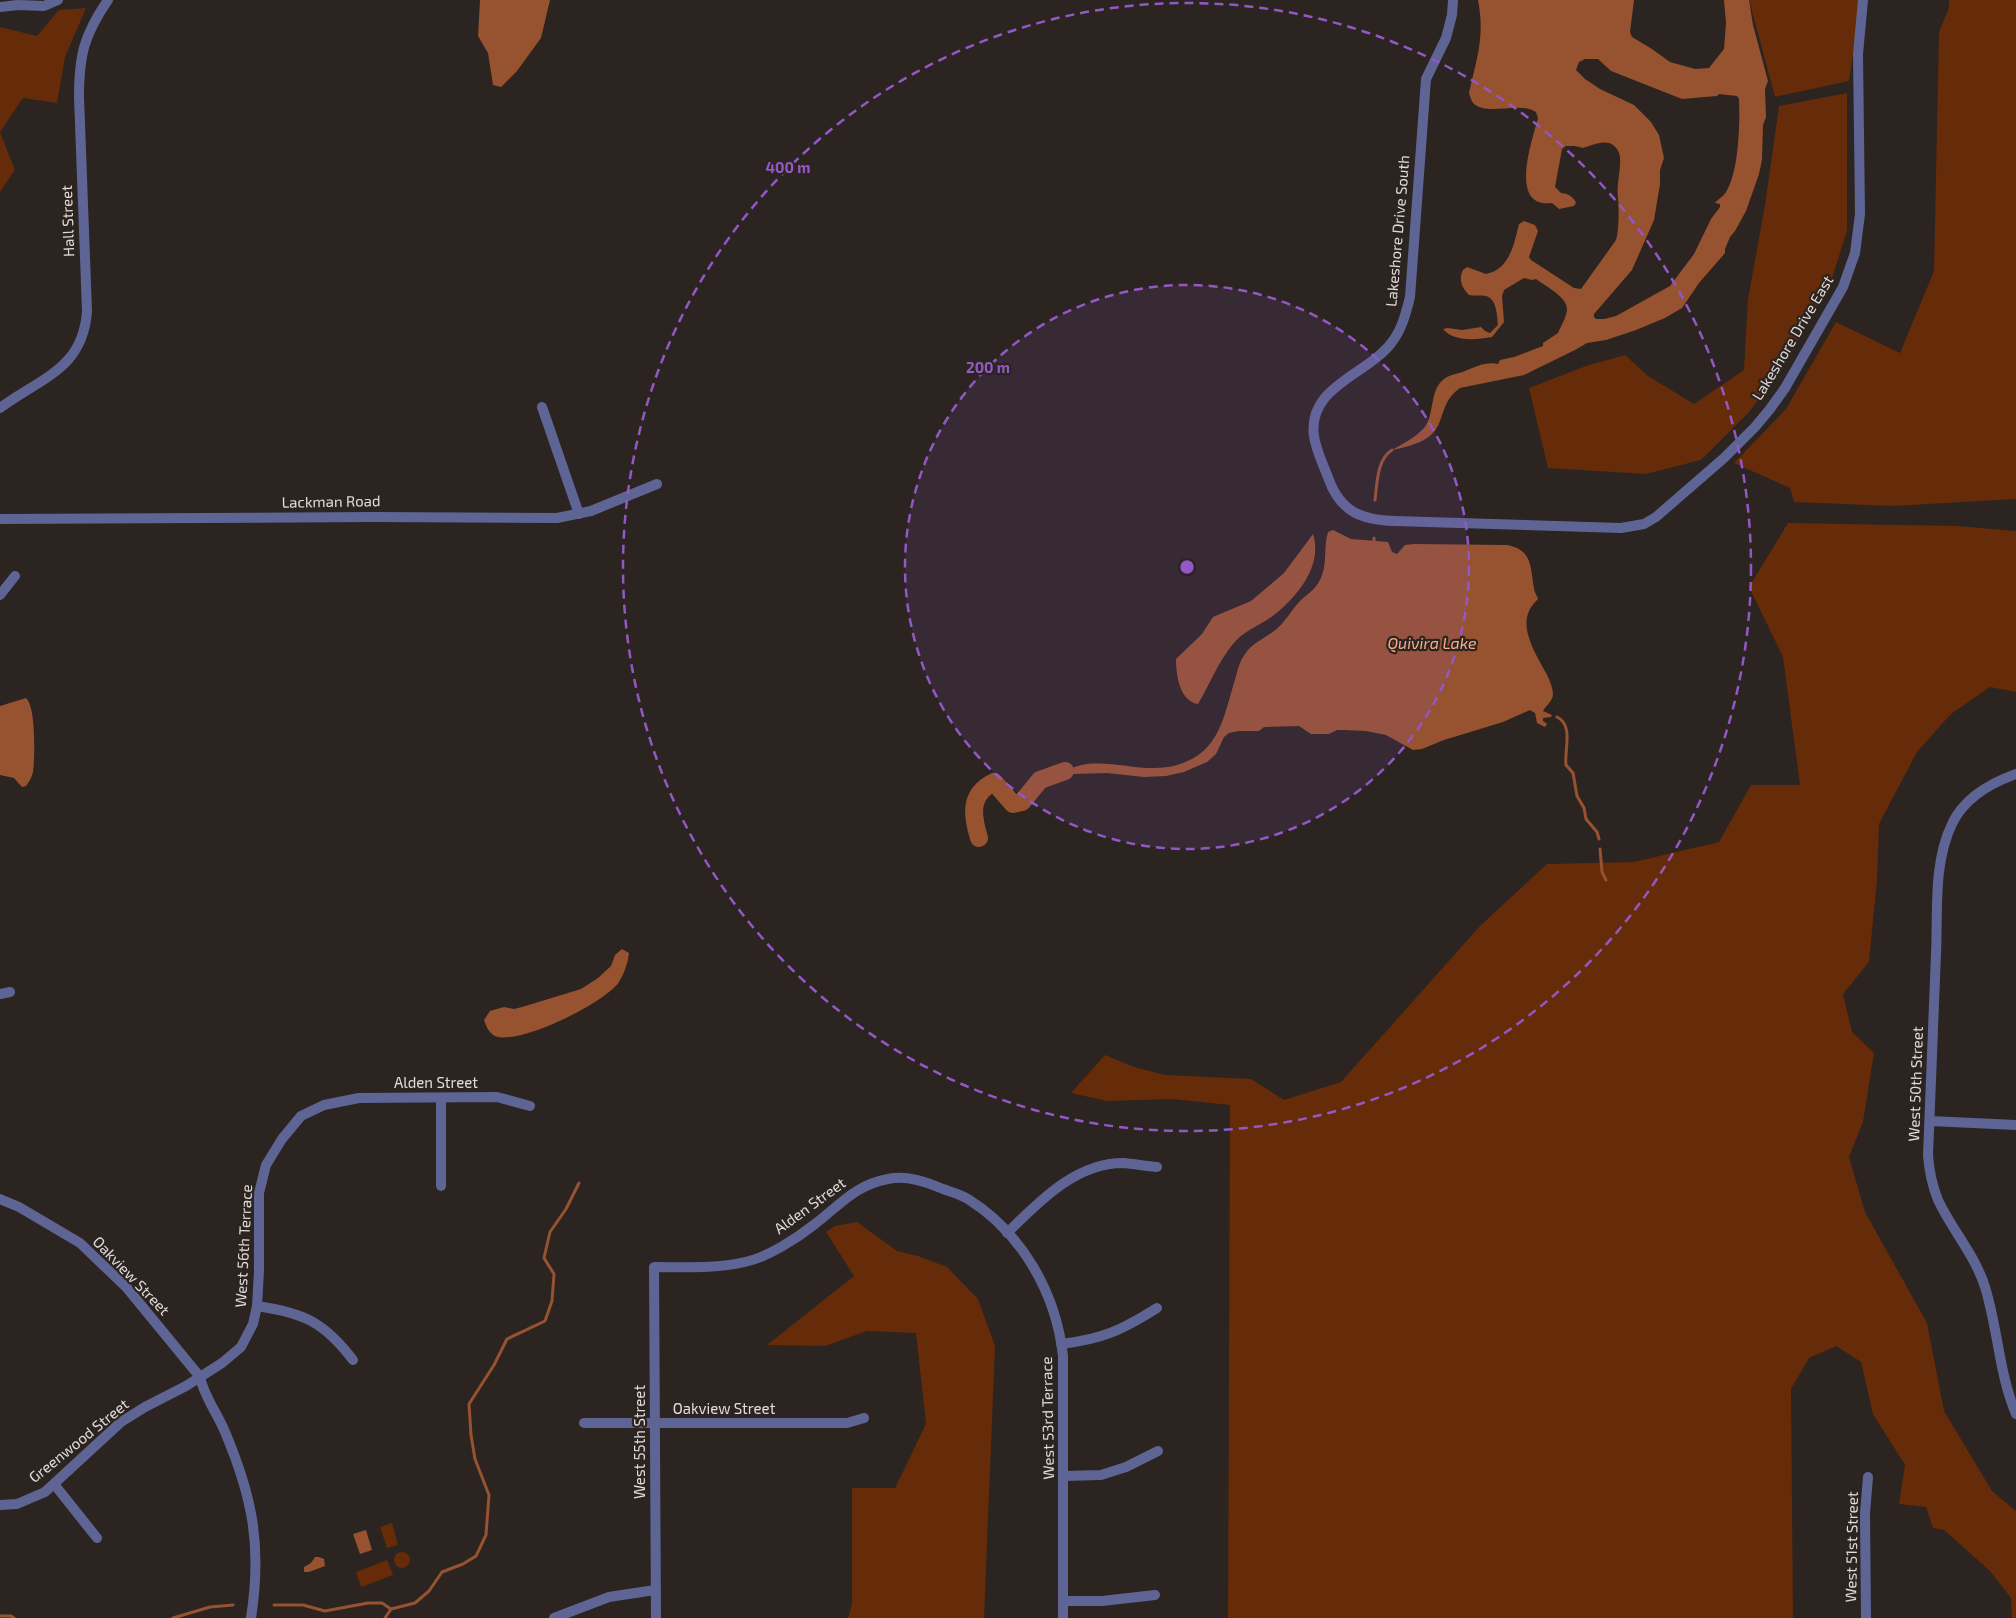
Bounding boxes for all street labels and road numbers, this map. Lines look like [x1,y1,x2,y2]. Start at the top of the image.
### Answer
street label: Lakeshore Drive South [1381,154,1413,308]
street label: Hall Street [57,185,77,257]
street label: Lakeshore Drive East [1748,272,1837,403]
street label: Lackman Road [281,491,381,511]
street label: West 50th Street [1904,1026,1926,1142]
street label: Alden Street [394,1073,478,1091]
street label: Alden Street [770,1173,849,1237]
street label: West 56th Terrace [231,1184,255,1308]
street label: Oakview Street [90,1232,174,1319]
street label: West 53rd Terrace [1037,1356,1057,1480]
street label: West 55th Street [630,1385,648,1499]
street label: Greenwood Street [25,1394,132,1486]
street label: Oakview Street [673,1399,776,1417]
street label: West 51st Street [1841,1491,1861,1603]

